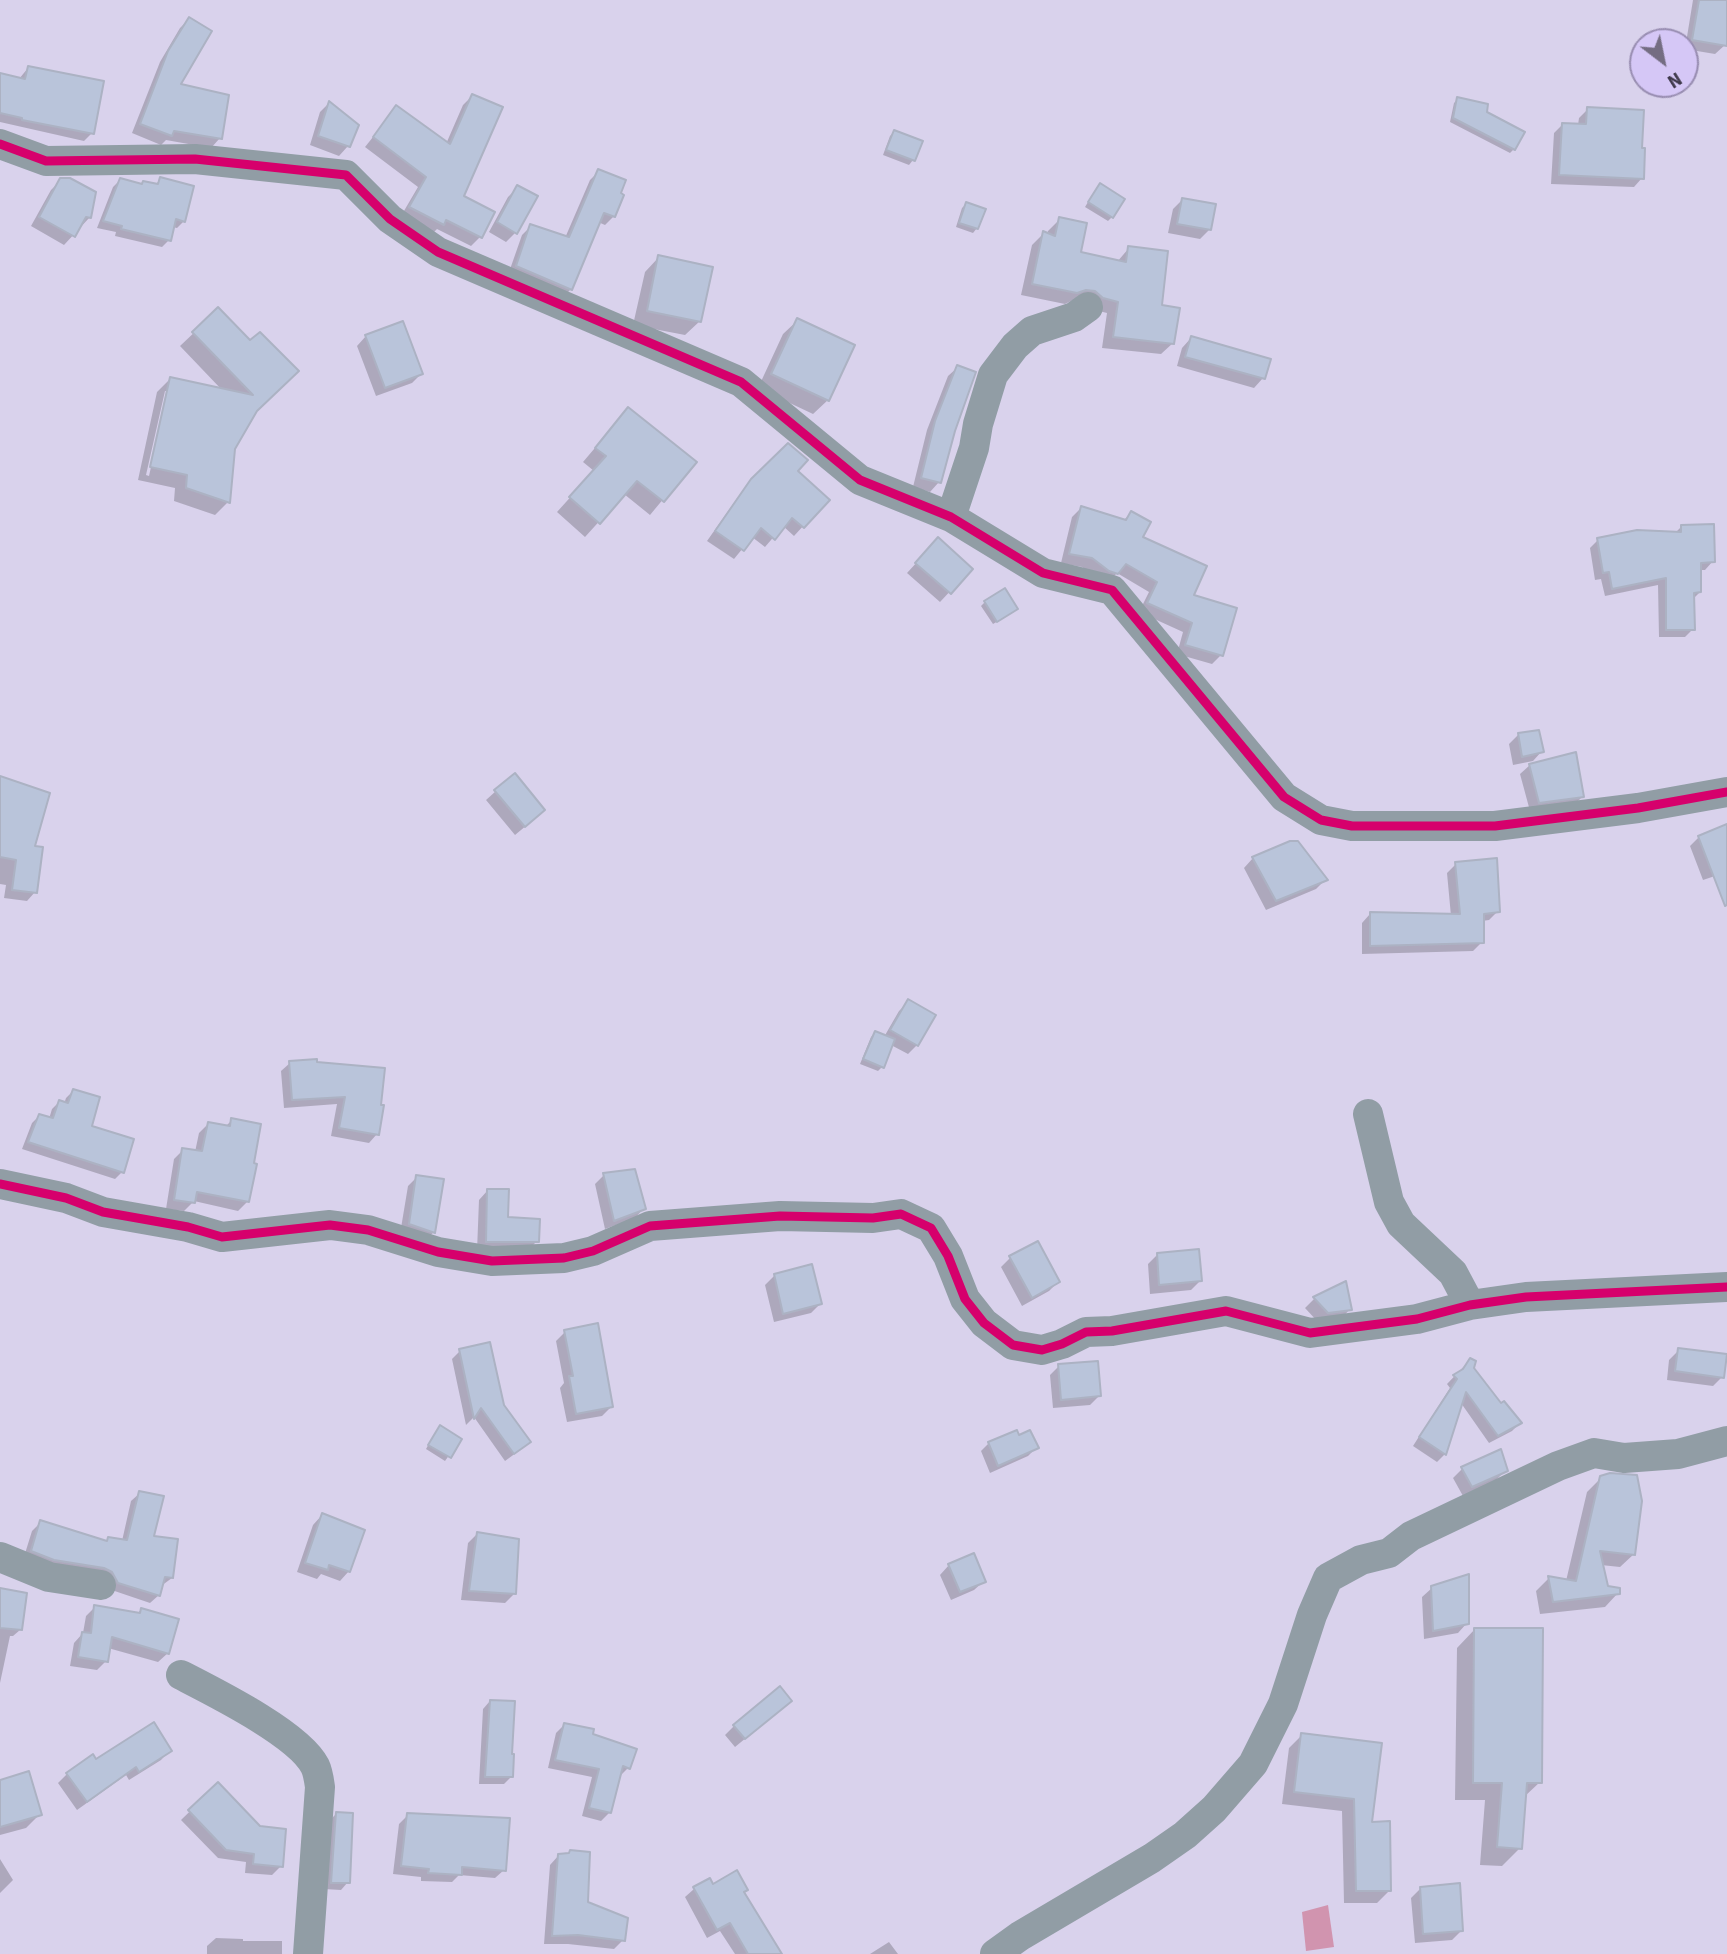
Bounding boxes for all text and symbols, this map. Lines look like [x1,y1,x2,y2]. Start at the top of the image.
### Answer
north arrow [1629,28,1699,98]
text: N [1662,65,1687,94]

